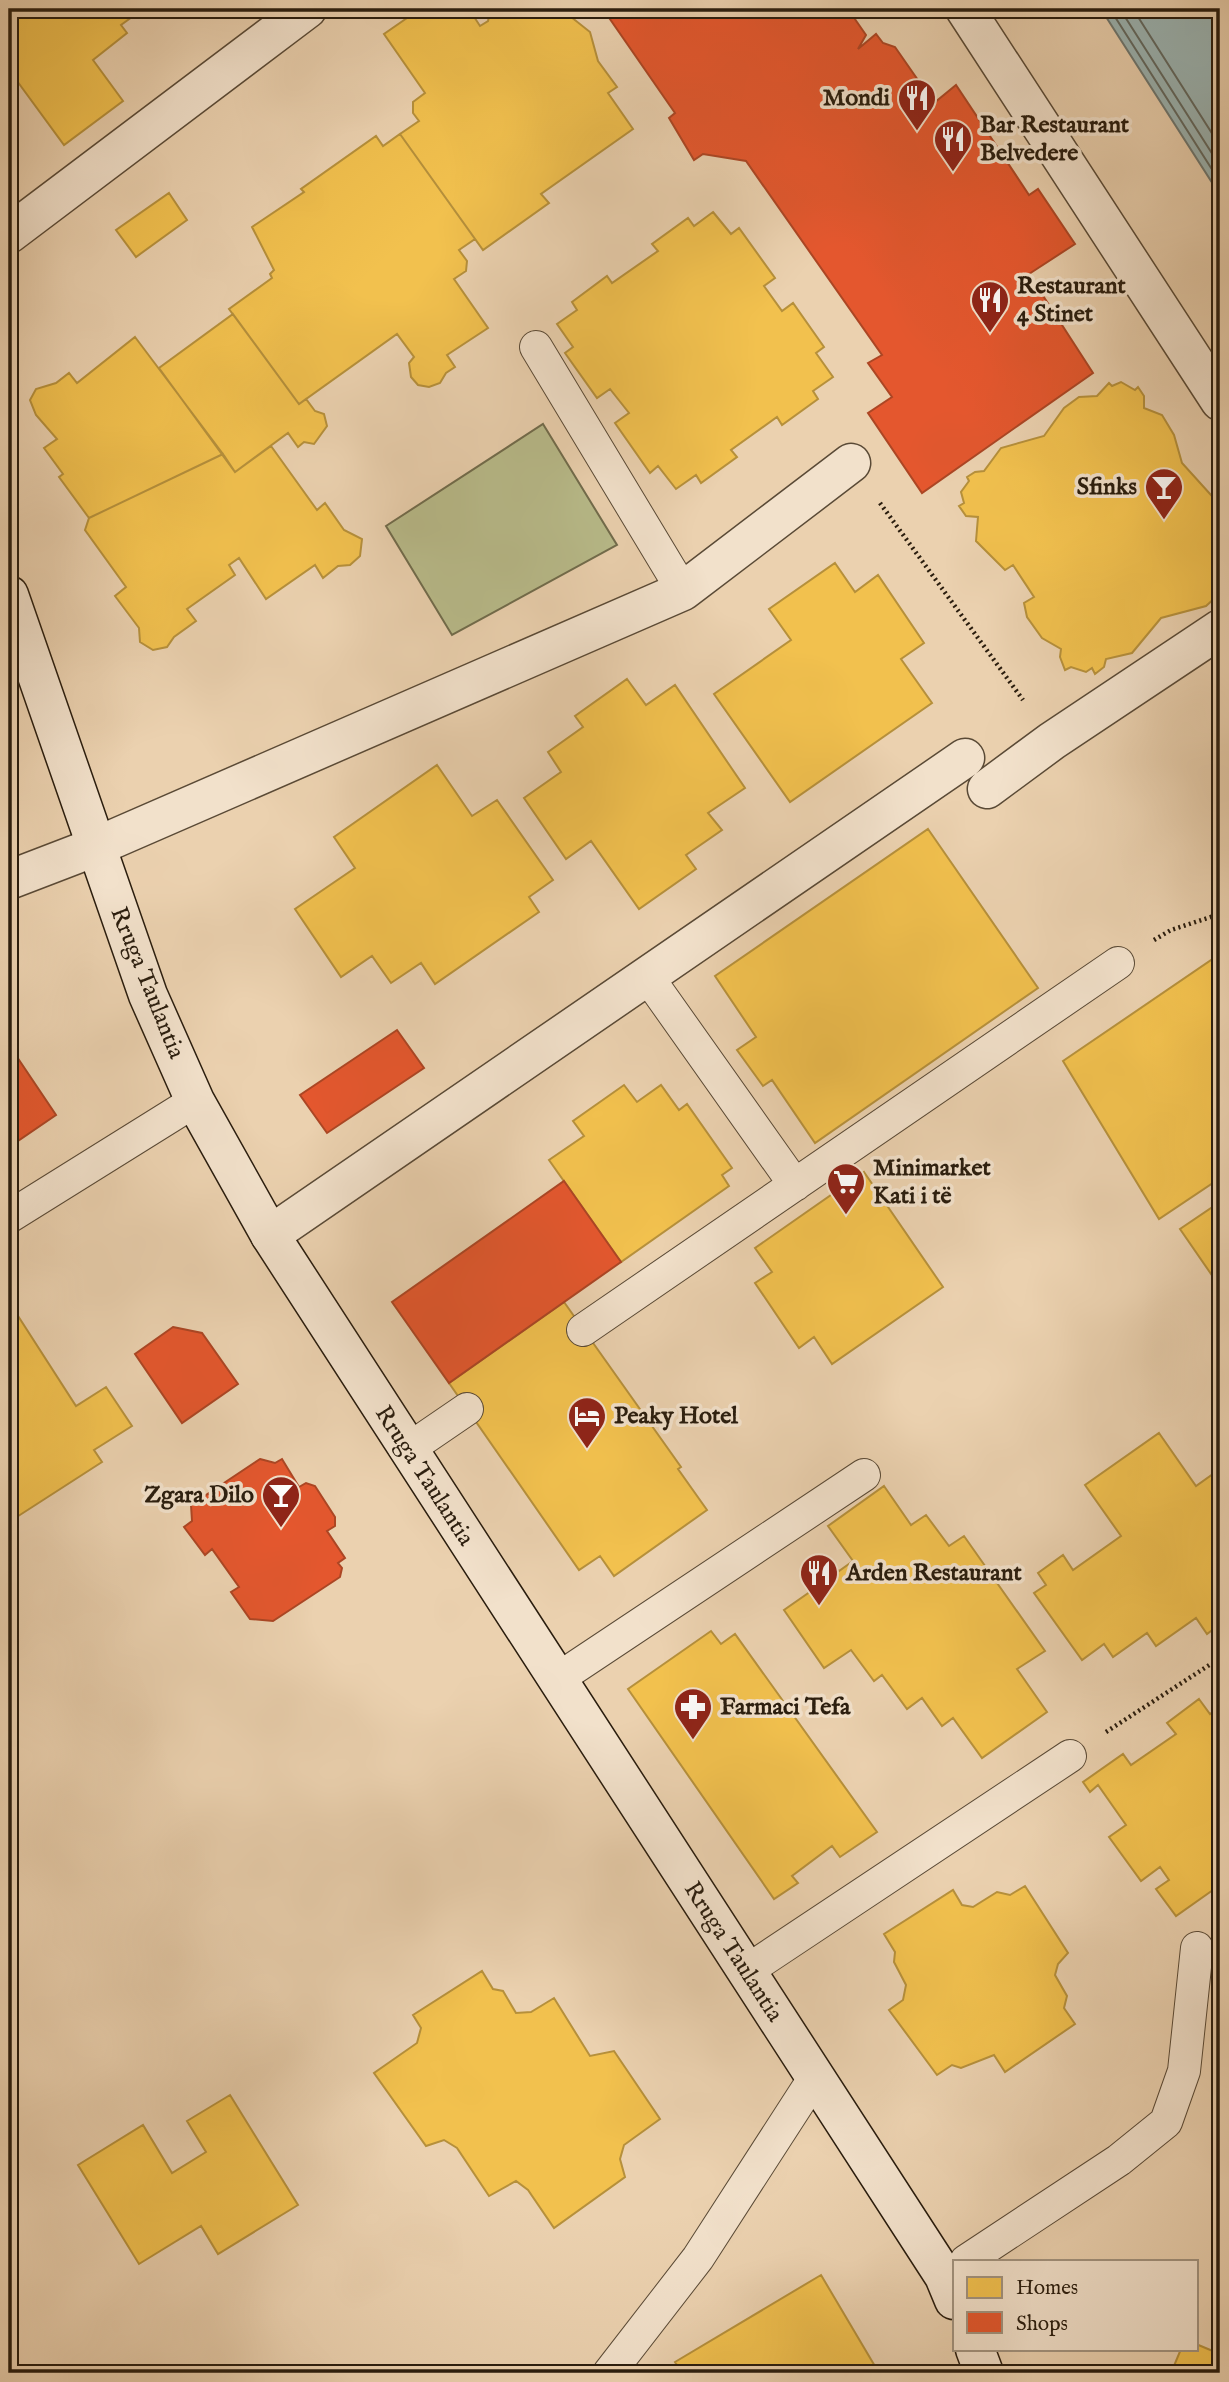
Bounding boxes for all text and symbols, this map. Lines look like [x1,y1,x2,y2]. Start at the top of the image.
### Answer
restaurant icon: Mondi [896,77,938,132]
place label: Mondi [823,83,891,114]
place label: Bar Restaurant Belvedere [980,110,1130,169]
restaurant icon: Bar Restaurant Belvedere [932,118,974,173]
place label: Restaurant 4 Stinet [1017,271,1127,330]
restaurant icon: Restaurant 4 Stinet [969,279,1011,334]
bar icon: Sfinks [1143,466,1185,521]
place label: Sfinks [1077,472,1138,503]
street label: Rruga Taulantia [102,902,192,1064]
place label: Minimarket Kati i të [873,1153,992,1212]
supermarket icon: Minimarket Kati i të [825,1161,867,1216]
hotel icon: Peaky Hotel [566,1395,608,1450]
street label: Rruga Taulantia [367,1400,481,1553]
place label: Peaky Hotel [614,1401,738,1432]
bar icon: Zgara Dilo [260,1474,302,1529]
place label: Zgara Dilo [144,1480,254,1511]
restaurant icon: Arden Restaurant [798,1552,840,1607]
place label: Arden Restaurant [845,1558,1022,1589]
pharmacy icon: Farmaci Tefa [672,1686,714,1741]
place label: Farmaci Tefa [720,1692,851,1723]
street label: Rruga Taulantia [676,1876,790,2029]
legend [953,2260,1198,2350]
text: Homes [1016,2275,1078,2302]
text: Shops [1016,2311,1068,2338]

